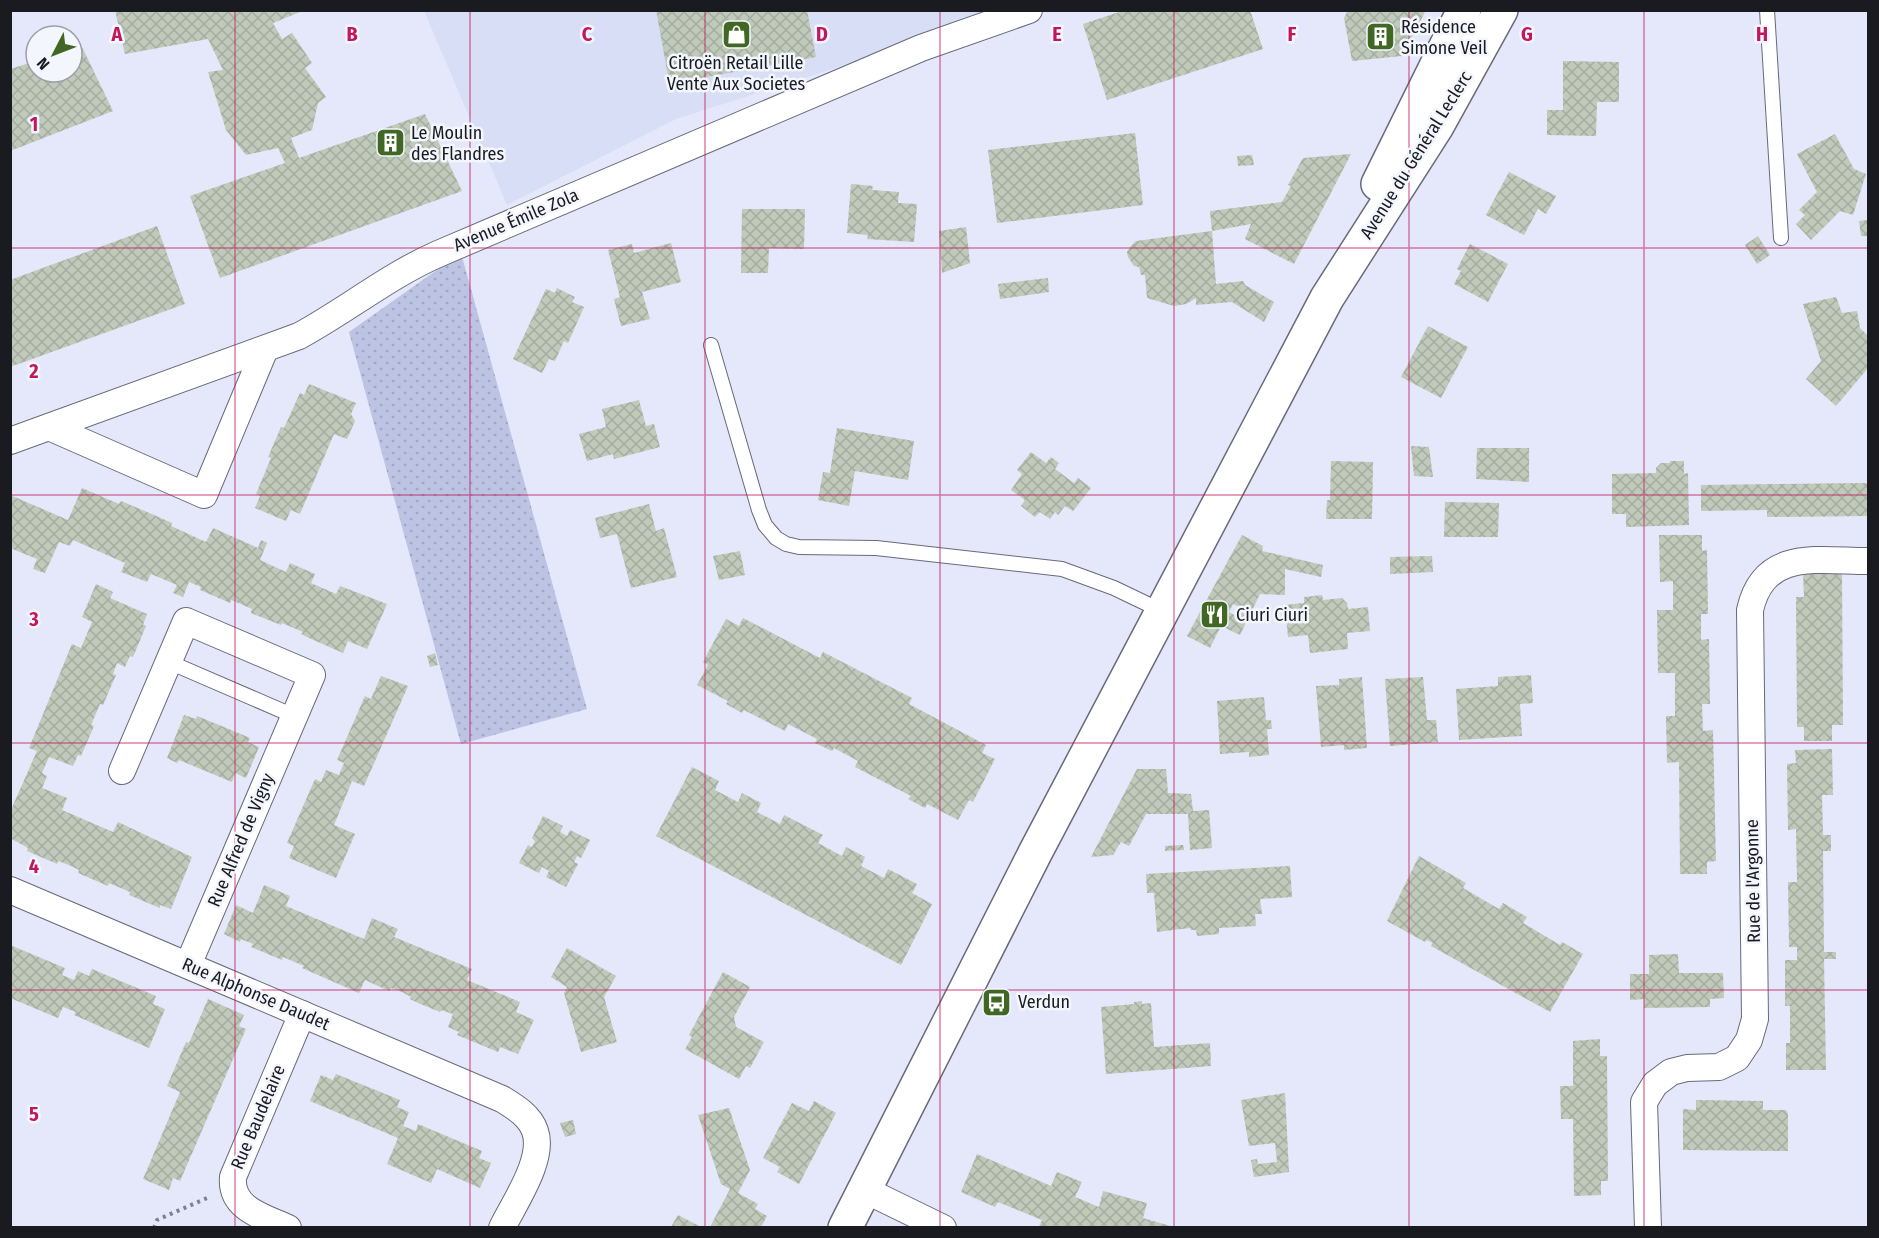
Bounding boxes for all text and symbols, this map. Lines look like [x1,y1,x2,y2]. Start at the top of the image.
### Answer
place label: Résidence Simone Veil [1401,16,1488,59]
shop icon: Citroën Retail Lille Vente Aux Societes [720,18,752,50]
building icon: Résidence Simone Veil [1364,21,1396,53]
text: A [111,22,124,46]
text: B [346,22,358,46]
text: C [582,22,593,46]
text: D [816,22,828,46]
text: E [1052,22,1062,46]
text: F [1288,22,1297,46]
text: G [1521,22,1533,46]
text: H [1756,22,1768,46]
north arrow [24,24,84,84]
place label: Citroën Retail Lille Vente Aux Societes [667,52,806,95]
text: N [33,54,53,74]
street label: Avenue du Général Leclerc [1355,67,1477,243]
text: 1 [30,112,38,136]
place label: Le Moulin des Flandres [411,122,504,165]
building icon: Le Moulin des Flandres [374,127,406,159]
street label: Avenue Émile Zola [450,183,582,256]
text: 2 [28,359,39,383]
restaurant icon: Ciuri Ciuri [1199,599,1231,631]
place label: Ciuri Ciuri [1236,604,1308,626]
text: 3 [28,607,39,631]
street label: Rue Alfred de Vigny [203,770,279,910]
street label: Rue de l'Argonne [1741,819,1765,943]
text: 4 [29,854,39,878]
street label: Rue Alphonse Daudet [179,953,333,1035]
bus stop icon: Verdun [981,986,1013,1018]
place label: Verdun [1018,991,1070,1013]
street label: Rue Baudelaire [226,1061,290,1173]
text: 5 [29,1102,39,1126]

